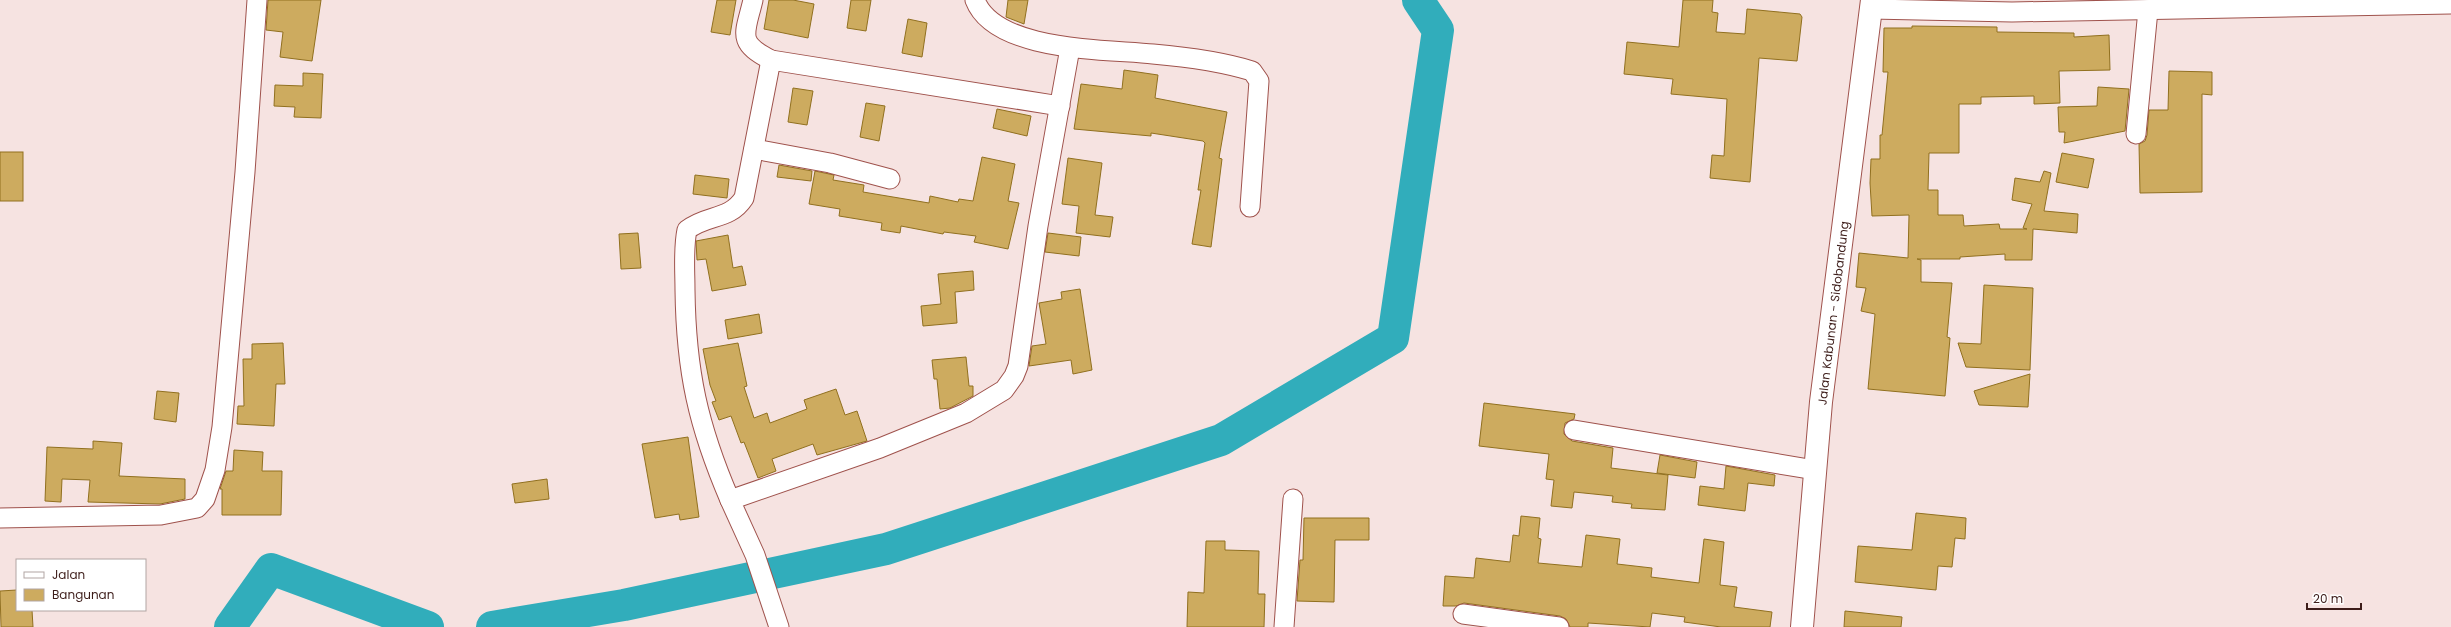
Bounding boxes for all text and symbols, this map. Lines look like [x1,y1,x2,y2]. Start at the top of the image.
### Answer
street label: Jalan Kabunan - Sidobandung [1813,220,1853,406]
legend [16,559,146,611]
text: Jalan [52,566,85,583]
scale bar [2307,585,2361,611]
text: Bangunan [52,586,114,603]
text: 20 m [2313,590,2343,607]

